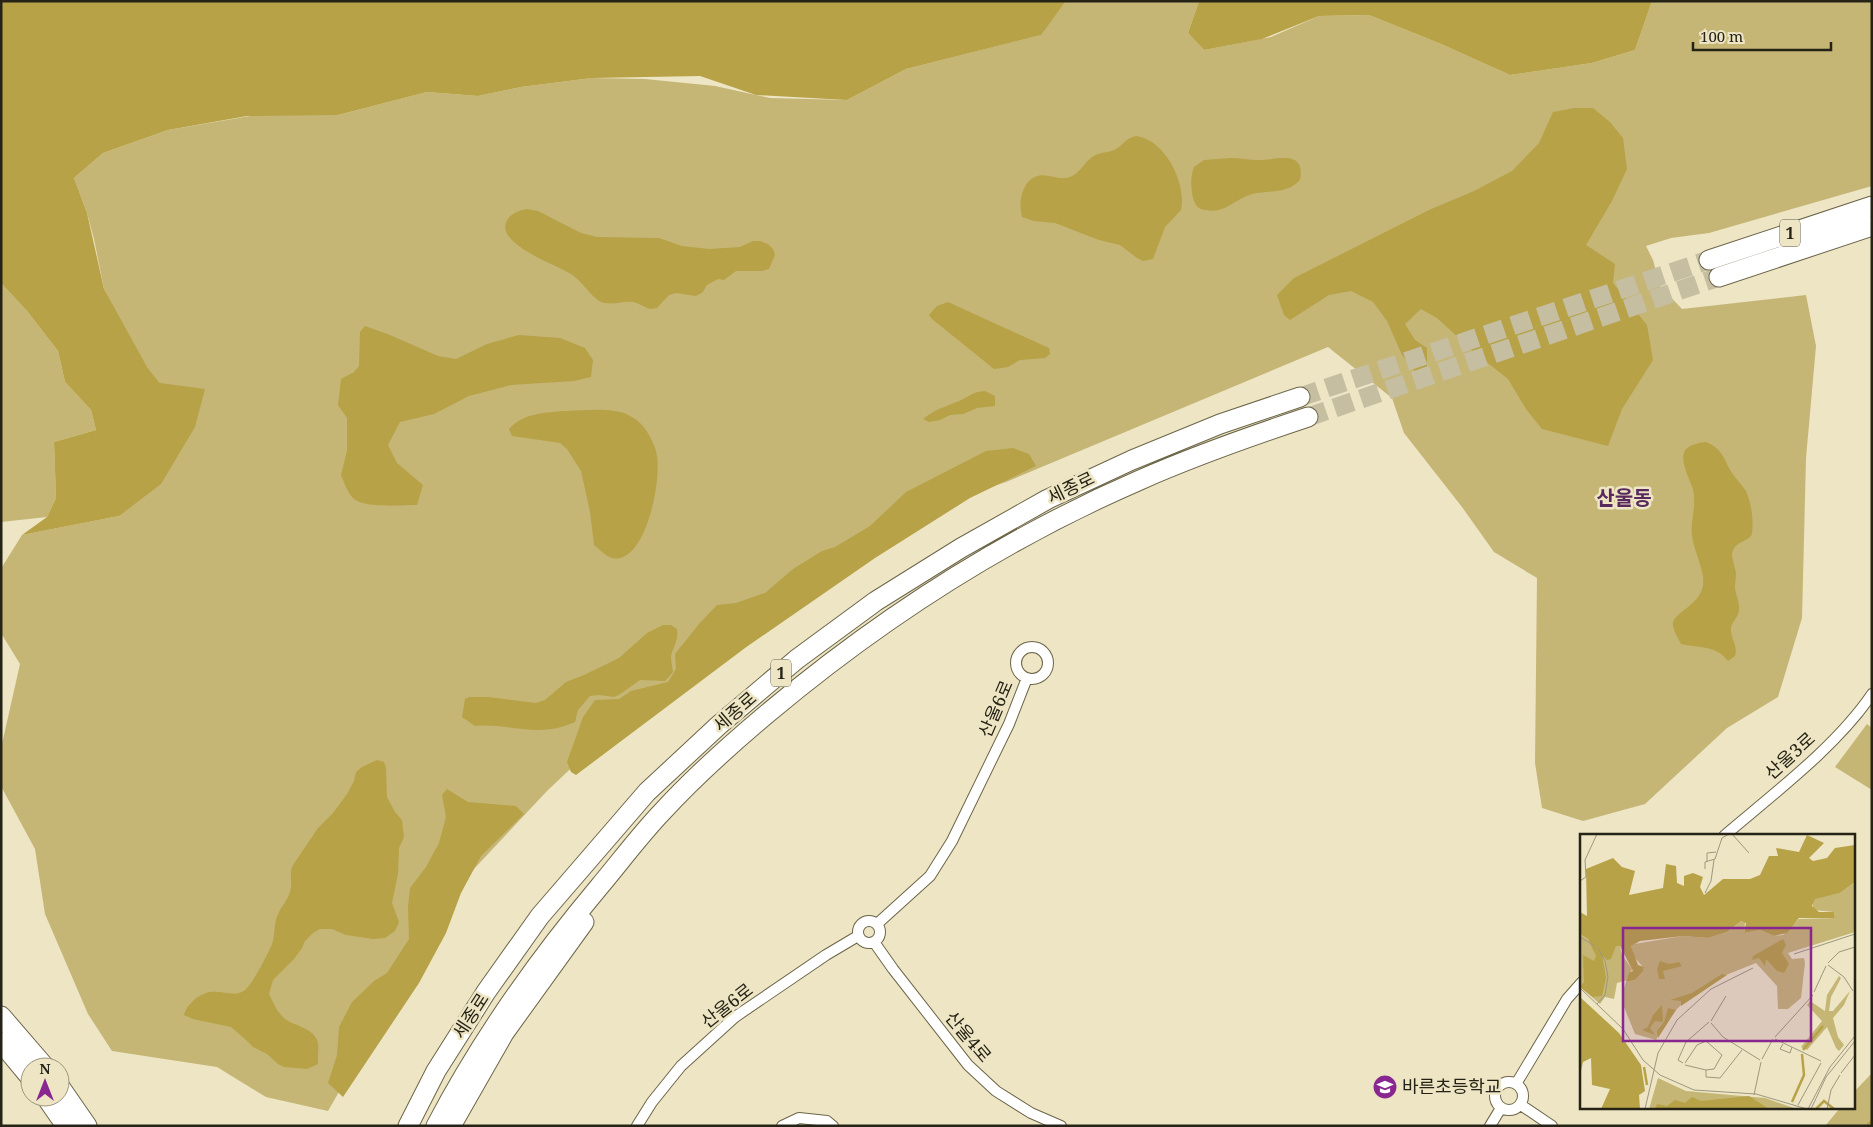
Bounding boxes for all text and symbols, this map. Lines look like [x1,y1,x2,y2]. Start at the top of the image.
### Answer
scale bar [1693,20,1830,52]
text: 100 m [1700,26,1743,46]
road number: 1 [1780,220,1800,247]
street label: 세종로 [1043,465,1098,509]
district label: 산울동 [1596,484,1652,511]
road number: 1 [771,660,791,686]
street label: 산울6로 [972,676,1018,741]
street label: 세종로 [708,686,761,737]
street label: 산울3로 [1759,726,1820,784]
inset map [1580,834,1856,1110]
street label: 산울6로 [695,977,757,1033]
street label: 세종로 [447,988,494,1043]
street label: 산울4로 [940,1006,997,1067]
north arrow [20,1057,70,1107]
text: N [39,1059,51,1078]
school or university icon: 바른초등학교 [1372,1074,1398,1100]
place label: 바른초등학교 [1402,1074,1501,1098]

